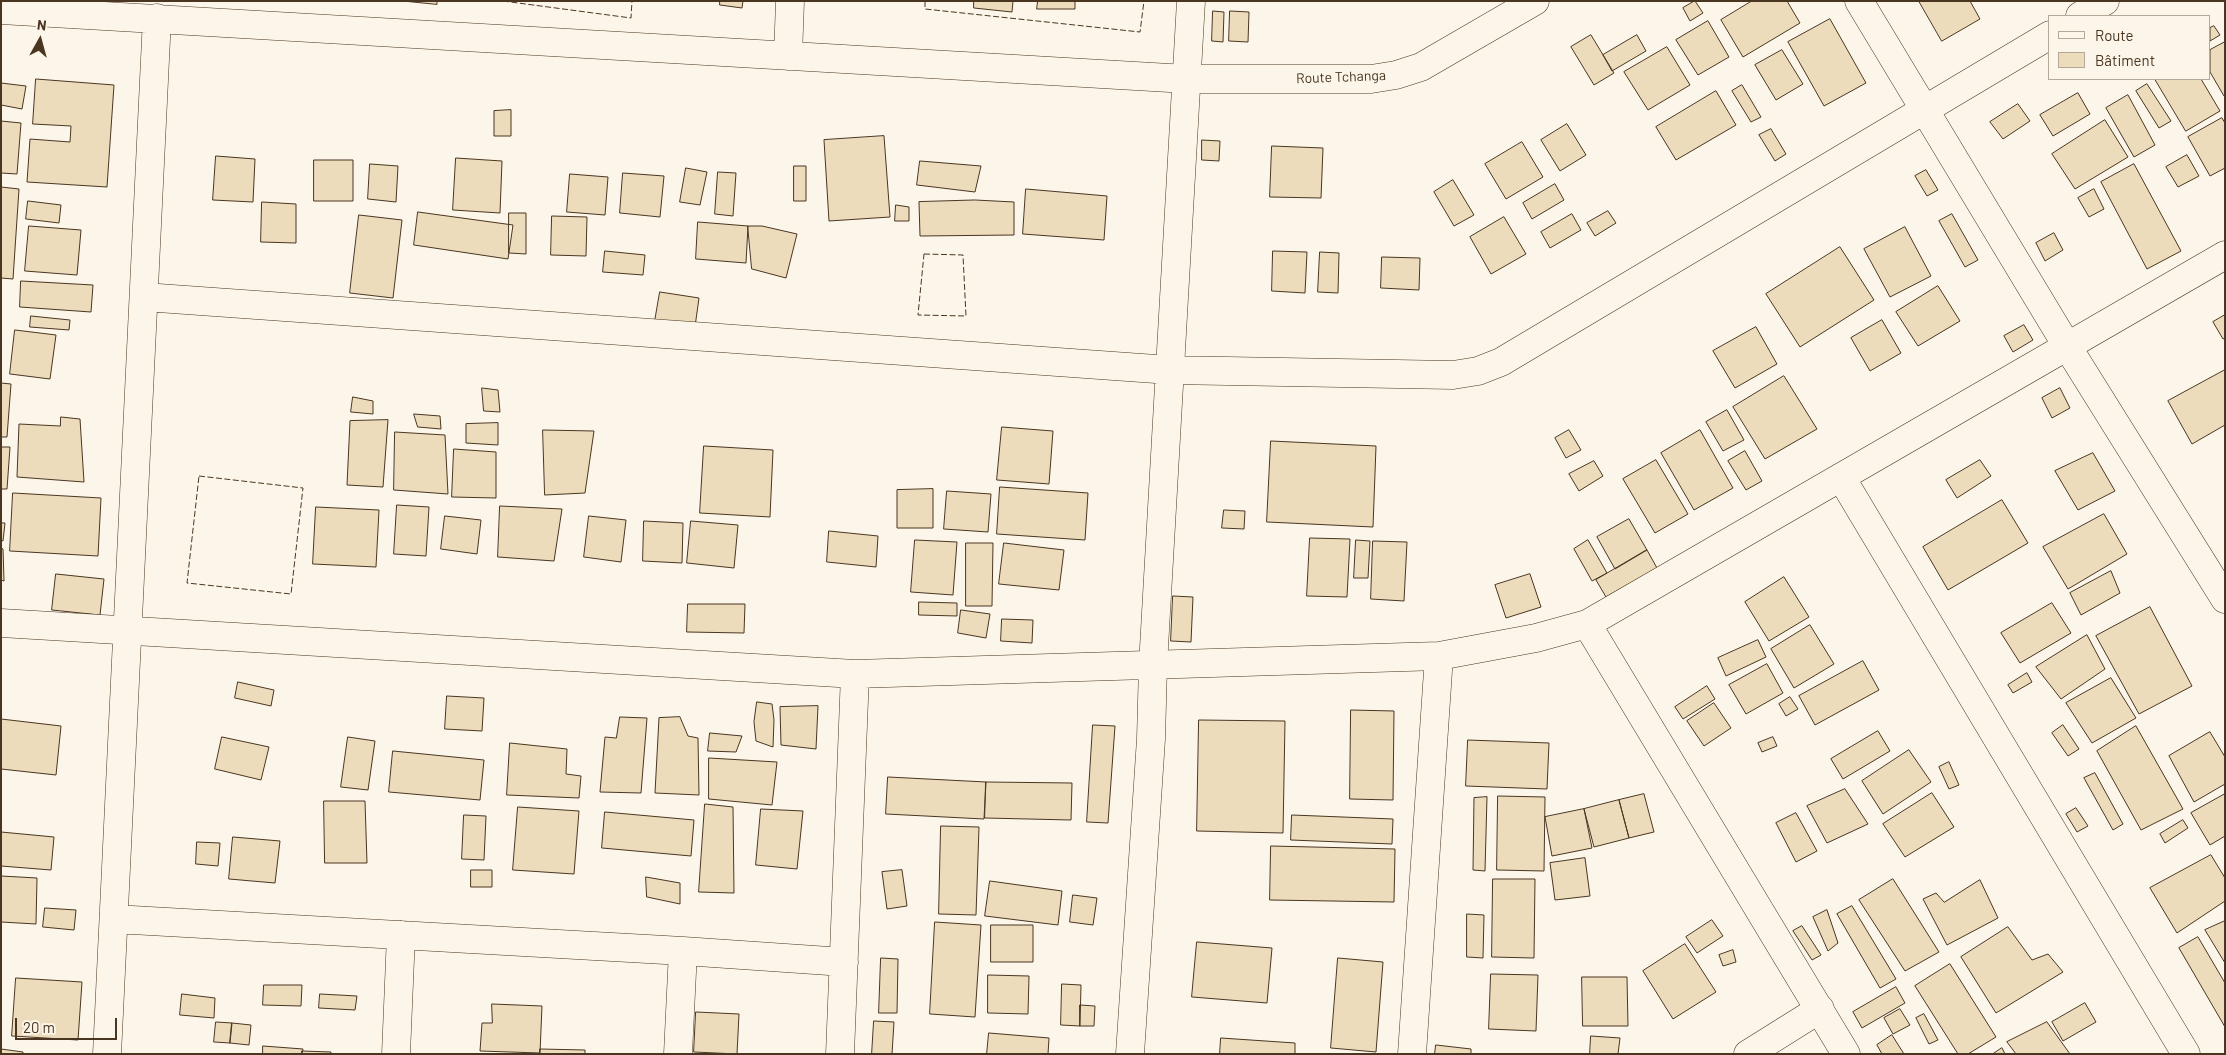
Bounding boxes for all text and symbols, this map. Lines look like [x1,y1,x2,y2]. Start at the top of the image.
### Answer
north arrow [15,15,65,65]
legend [2048,15,2211,80]
text: N [36,16,48,34]
text: Route [2095,26,2134,44]
text: Bâtiment [2095,51,2155,69]
street label: Route Tchanga [1296,67,1386,87]
scale bar [18,1008,120,1040]
text: 20 m [23,1018,55,1036]

